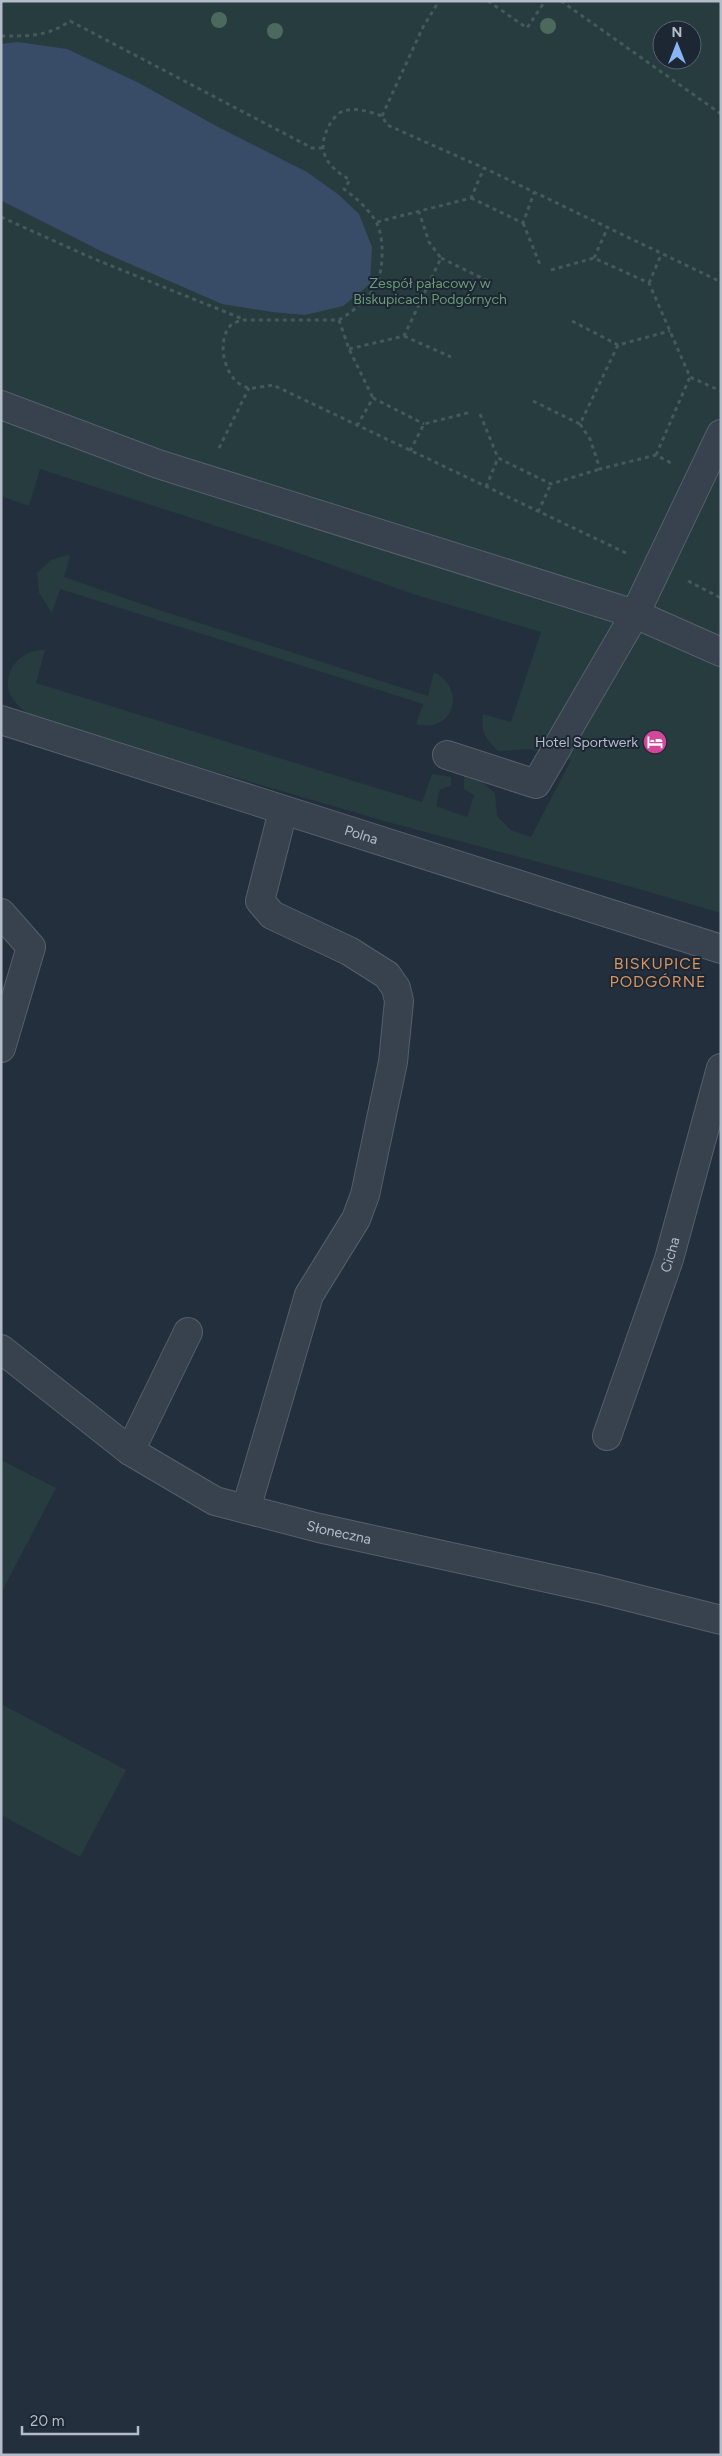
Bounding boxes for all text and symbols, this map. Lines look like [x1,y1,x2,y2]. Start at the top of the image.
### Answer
north arrow [652,20,702,70]
text: N [672,24,682,41]
park label: Zespół pałacowy w Biskupicach Podgórnych [353,275,507,308]
hotel icon: Hotel Sportwerk [642,729,668,755]
place label: Hotel Sportwerk [535,734,638,751]
street label: Polna [342,822,380,848]
district label: BISKUPICE PODGÓRNE [609,954,707,991]
street label: Cicha [657,1235,684,1275]
street label: Słoneczna [305,1517,373,1548]
scale bar [22,2404,139,2436]
text: 20 m [30,2412,64,2430]

